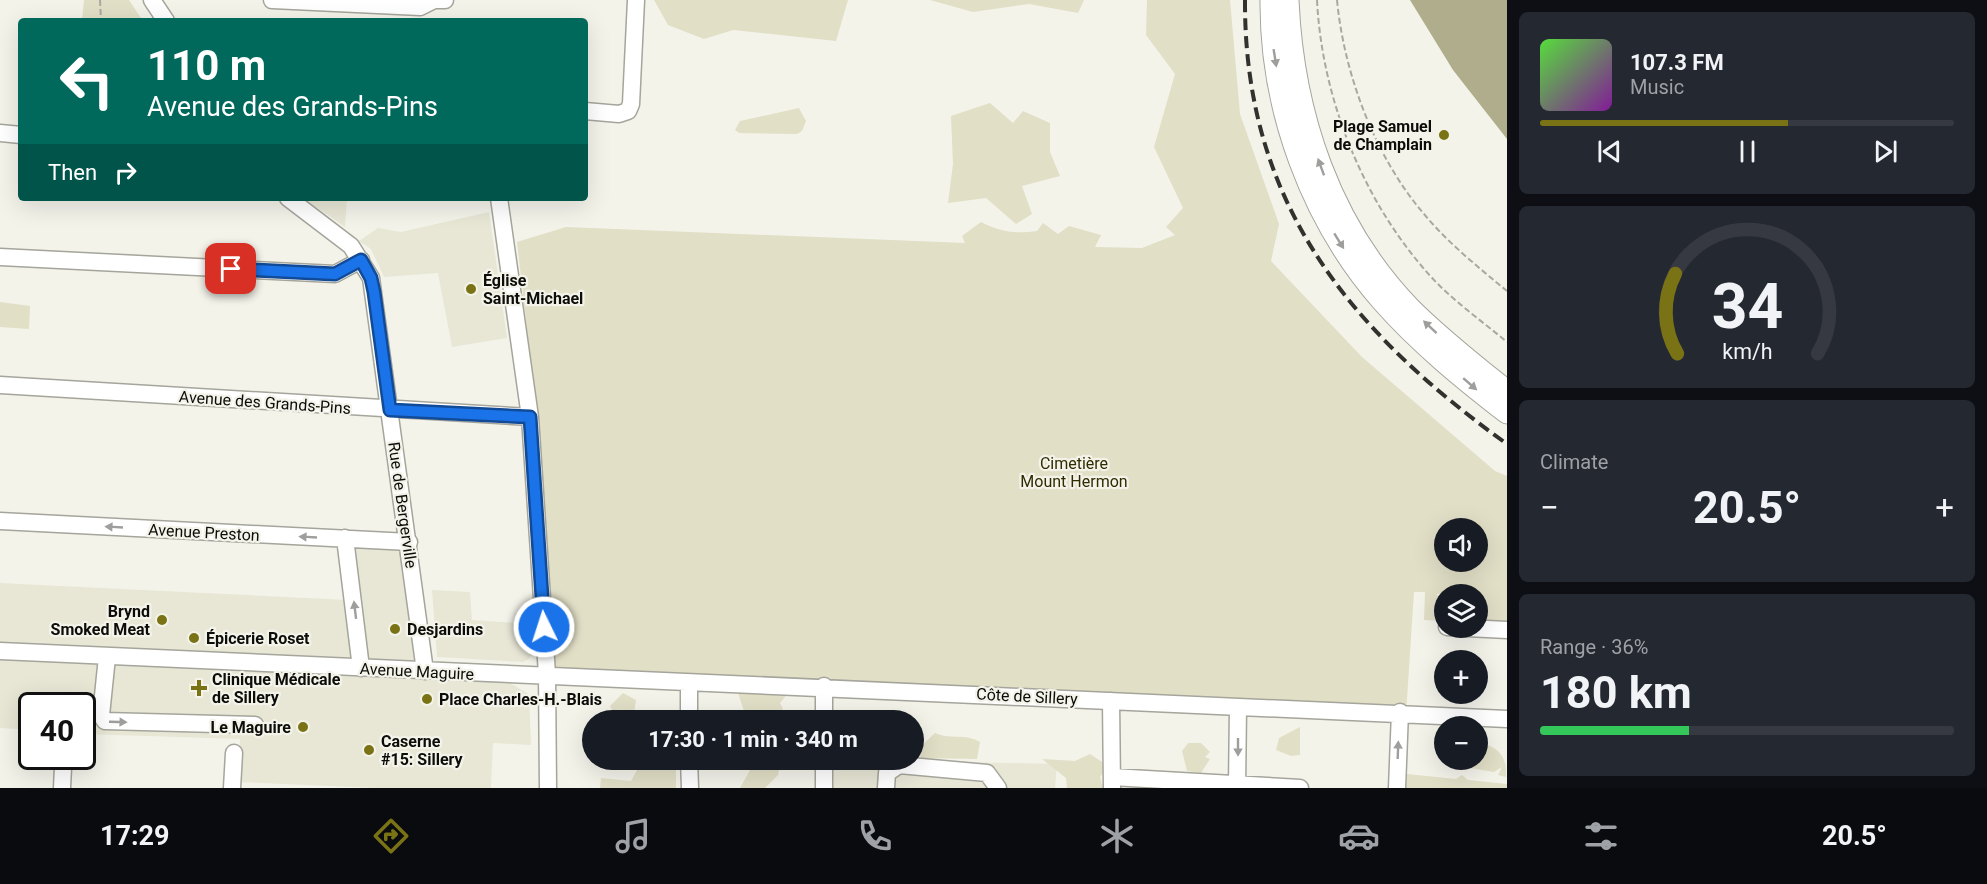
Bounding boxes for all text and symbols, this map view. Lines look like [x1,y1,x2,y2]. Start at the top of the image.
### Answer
text: 110 m [147,41,266,90]
icon: left [48,42,126,120]
one-way arrow [1270,49,1279,68]
text: 107.3 FM [1630,50,1724,75]
text: Music [1630,75,1684,99]
text: Avenue des Grands-Pins [147,91,438,123]
place label: Plage Samuel de Champlain [1333,117,1432,154]
marker: Plage Samuel de Champlain [1437,128,1451,142]
icon: previous [1593,135,1626,168]
icon: pause [1731,135,1764,168]
icon: next [1869,135,1902,168]
icon: right [109,156,142,189]
one-way arrow [1316,158,1326,176]
text: Then [48,160,97,185]
one-way arrow [1333,233,1344,249]
pin [205,243,256,294]
icon: arrive [214,252,247,285]
text: 34 [1711,270,1783,343]
place label: Église Saint-Michael [483,271,583,308]
marker: Église Saint-Michael [464,282,478,296]
one-way arrow [1423,321,1438,334]
text: km/h [1722,339,1772,364]
one-way arrow [1462,377,1478,390]
street label: Avenue des Grands-Pins [178,387,352,418]
street label: Rue de Bergerville [384,441,421,569]
text: Climate [1540,450,1608,474]
park label: Cimetière Mount Hermon [1020,454,1128,491]
text: 20.5° [1693,481,1801,534]
text: − [1540,488,1559,527]
text: + [1935,488,1954,527]
map controls [1434,518,1488,770]
button: sound [1434,518,1488,572]
street label: Avenue Preston [148,520,260,545]
one-way arrow [104,523,123,532]
one-way arrow [299,532,318,541]
button: layers [1434,584,1488,638]
position arrow [512,595,576,659]
one-way arrow [351,601,360,620]
place label: Brynd Smoked Meat [51,602,151,639]
marker: Brynd Smoked Meat [155,613,169,627]
place label: Desjardins [407,620,483,639]
marker: Desjardins [388,622,402,636]
place label: Épicerie Roset [206,629,310,648]
marker: Épicerie Roset [187,631,201,645]
text: Range · 36% [1540,635,1648,659]
button: + [1434,650,1488,704]
street label: Avenue Maguire [359,659,475,684]
text: 180 km [1540,666,1692,719]
place label: Clinique Médicale de Sillery [212,670,341,707]
marker: Clinique Médicale de Sillery [190,679,208,697]
street label: Côte de Sillery [976,684,1079,709]
place label: Place Charles-H.-Blais [439,690,602,709]
speed limit sign: 40 [18,692,96,770]
marker: Place Charles-H.-Blais [420,692,434,706]
button: − [1434,716,1488,770]
one-way arrow [108,717,127,726]
place label: Le Maguire [210,718,291,737]
marker: Le Maguire [296,720,310,734]
text: 17:30 · 1 min · 340 m [648,727,858,752]
place label: Caserne #15: Sillery [381,732,464,769]
one-way arrow [1233,738,1243,757]
one-way arrow [1394,741,1403,760]
marker: Caserne #15: Sillery [362,743,376,757]
icon: directions [370,815,412,857]
icon: music [612,815,654,857]
icon: phone [854,815,896,857]
icon: climate [1096,815,1138,857]
icon: car [1338,815,1380,857]
icon: filters [1580,815,1622,857]
text: 17:29 [100,820,170,852]
text: 20.5° [1822,820,1887,852]

